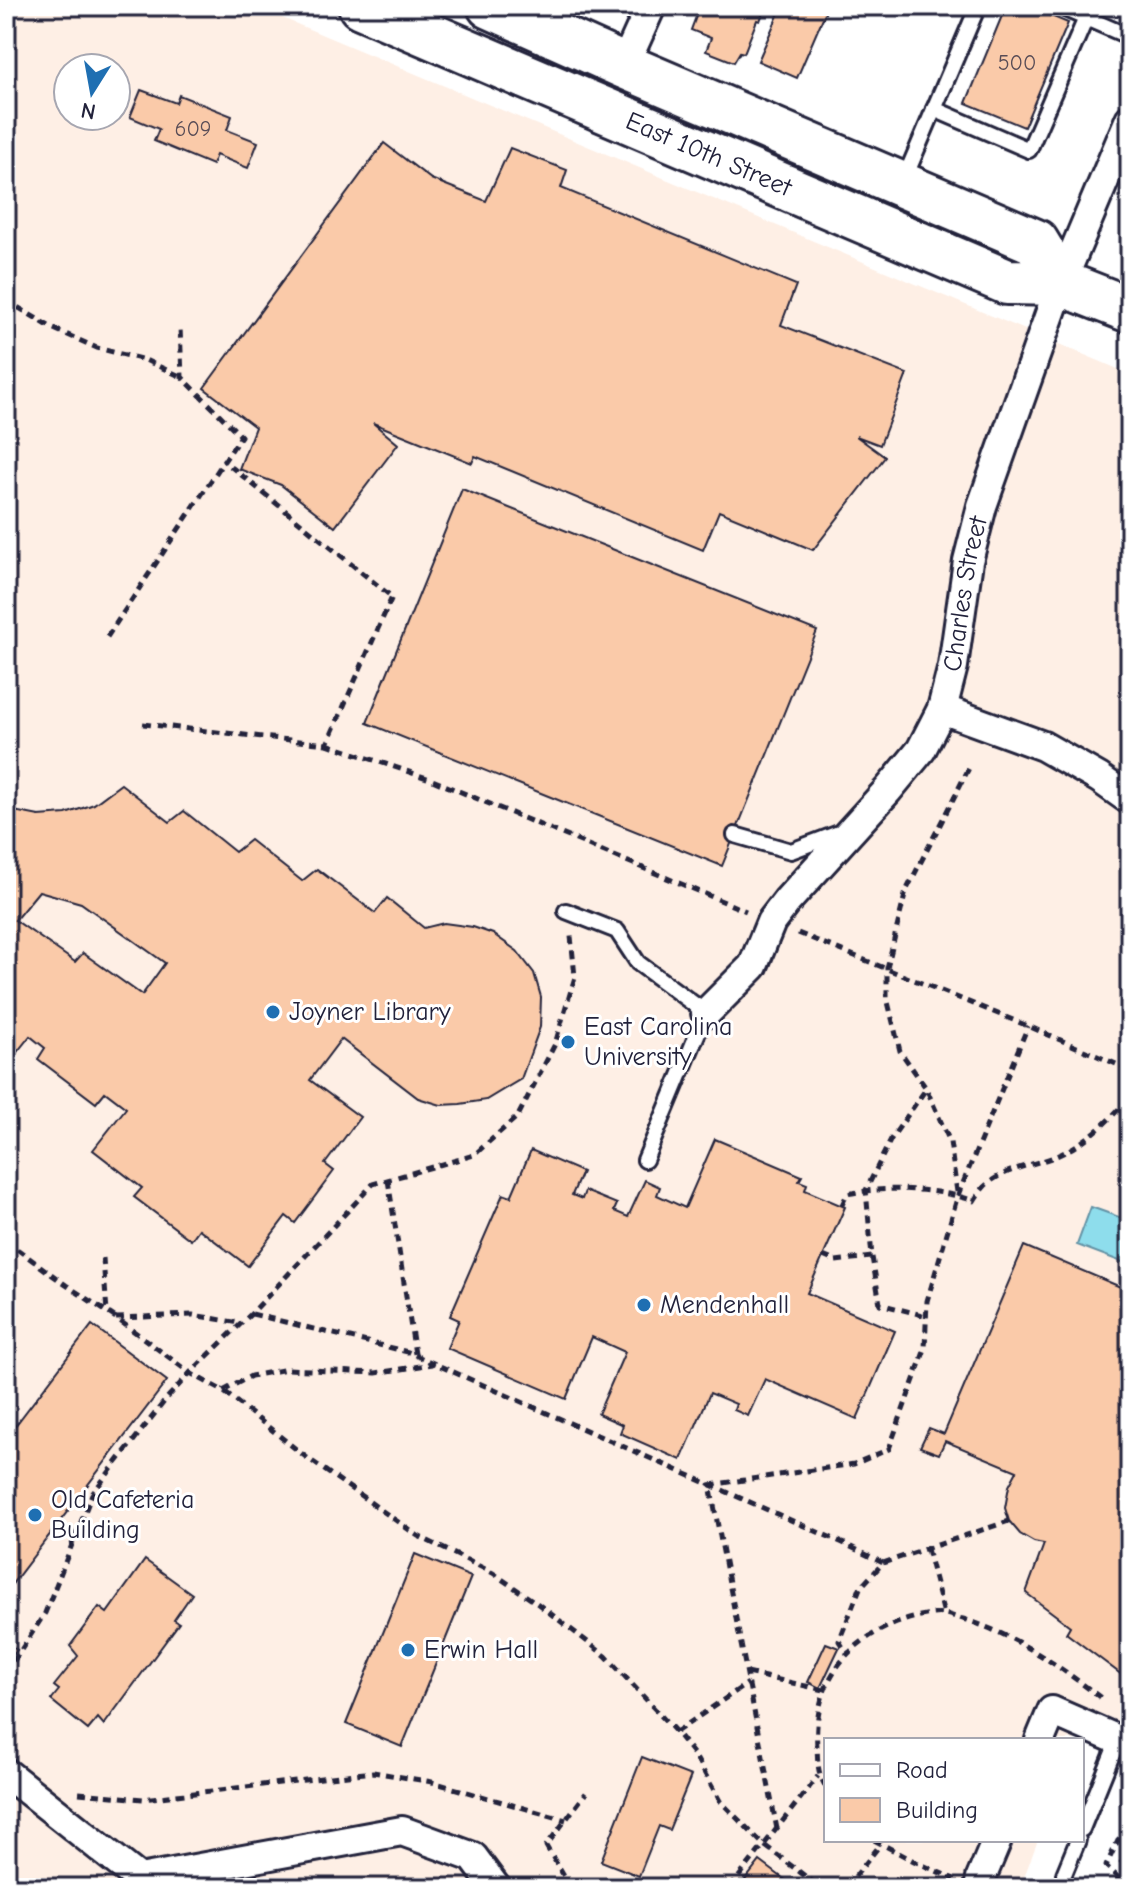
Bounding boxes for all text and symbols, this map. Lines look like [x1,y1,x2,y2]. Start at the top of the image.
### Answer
house number: 500 [998,50,1036,76]
north arrow [52,52,132,132]
text: N [79,97,98,125]
street label: East 10th Street [621,106,797,204]
house number: 609 [174,116,212,142]
street label: Charles Street [937,512,994,673]
place label: Joyner Library [289,997,451,1027]
marker: Joyner Library [264,1003,282,1021]
place label: East Carolina University [584,1012,732,1072]
marker: East Carolina University [559,1033,577,1051]
place label: Mendenhall [660,1290,789,1320]
marker: Mendenhall [635,1296,653,1314]
place label: Old Cafeteria Building [51,1485,194,1545]
marker: Old Cafeteria Building [26,1506,44,1524]
place label: Erwin Hall [424,1635,538,1665]
marker: Erwin Hall [399,1641,417,1659]
legend [824,1738,1084,1842]
text: Road [896,1756,948,1784]
text: Building [896,1796,978,1824]

